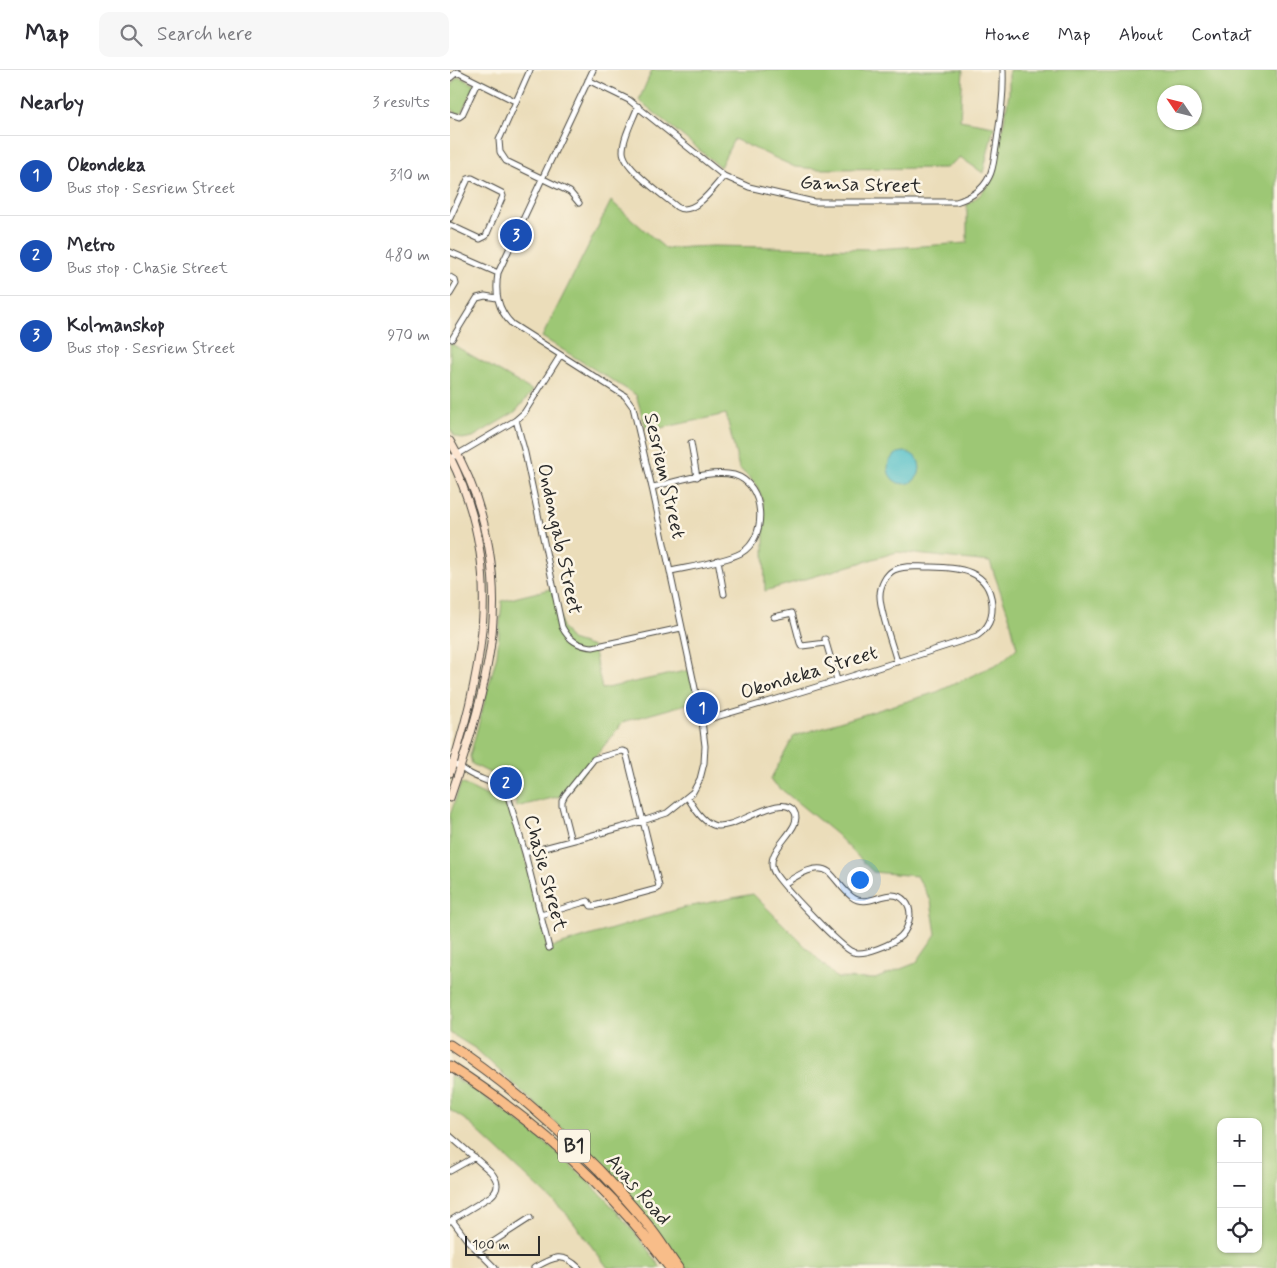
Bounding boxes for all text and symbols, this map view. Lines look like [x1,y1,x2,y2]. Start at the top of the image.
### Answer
search box [99,12,449,57]
text: Map [25,19,69,50]
icon: search [117,21,145,49]
text: Search here [157,22,253,47]
text: Home [985,23,1030,47]
text: Map [1058,23,1091,47]
text: About [1119,23,1163,47]
text: Contact [1191,23,1252,47]
north arrow [1157,85,1202,130]
text: Nearby [20,89,84,117]
text: 3 results [372,92,430,113]
text: Okondeka [67,153,146,178]
text: 1 [32,165,40,186]
text: 310 m [389,165,430,186]
street label: Gamsa Street [800,169,923,201]
text: Bus stop · Sesriem Street [67,178,235,199]
pin: 3 [500,216,532,254]
text: Metro [67,233,115,258]
text: 2 [32,245,40,266]
text: 480 m [385,245,430,266]
text: Bus stop · Chasie Street [67,258,228,279]
text: Kolmanskop [67,313,165,338]
text: 3 [32,325,40,346]
text: 970 m [387,325,430,346]
text: Bus stop · Sesriem Street [67,338,235,359]
street label: Sesriem Street [636,410,692,542]
street label: Ondongab Street [530,461,588,617]
street label: Okondeka Street [737,639,881,707]
pin: 1 [686,689,718,727]
pin: 2 [490,764,522,802]
street label: Chasie Street [516,812,574,934]
your location [847,867,873,893]
map controls [1217,1118,1262,1253]
button: + [1217,1118,1262,1163]
road number: B1 [558,1130,590,1162]
street label: Auas Road [600,1149,676,1231]
button: − [1217,1163,1262,1208]
button: locate [1217,1208,1262,1253]
scale bar [465,1233,540,1256]
text: 100 m [472,1236,510,1254]

